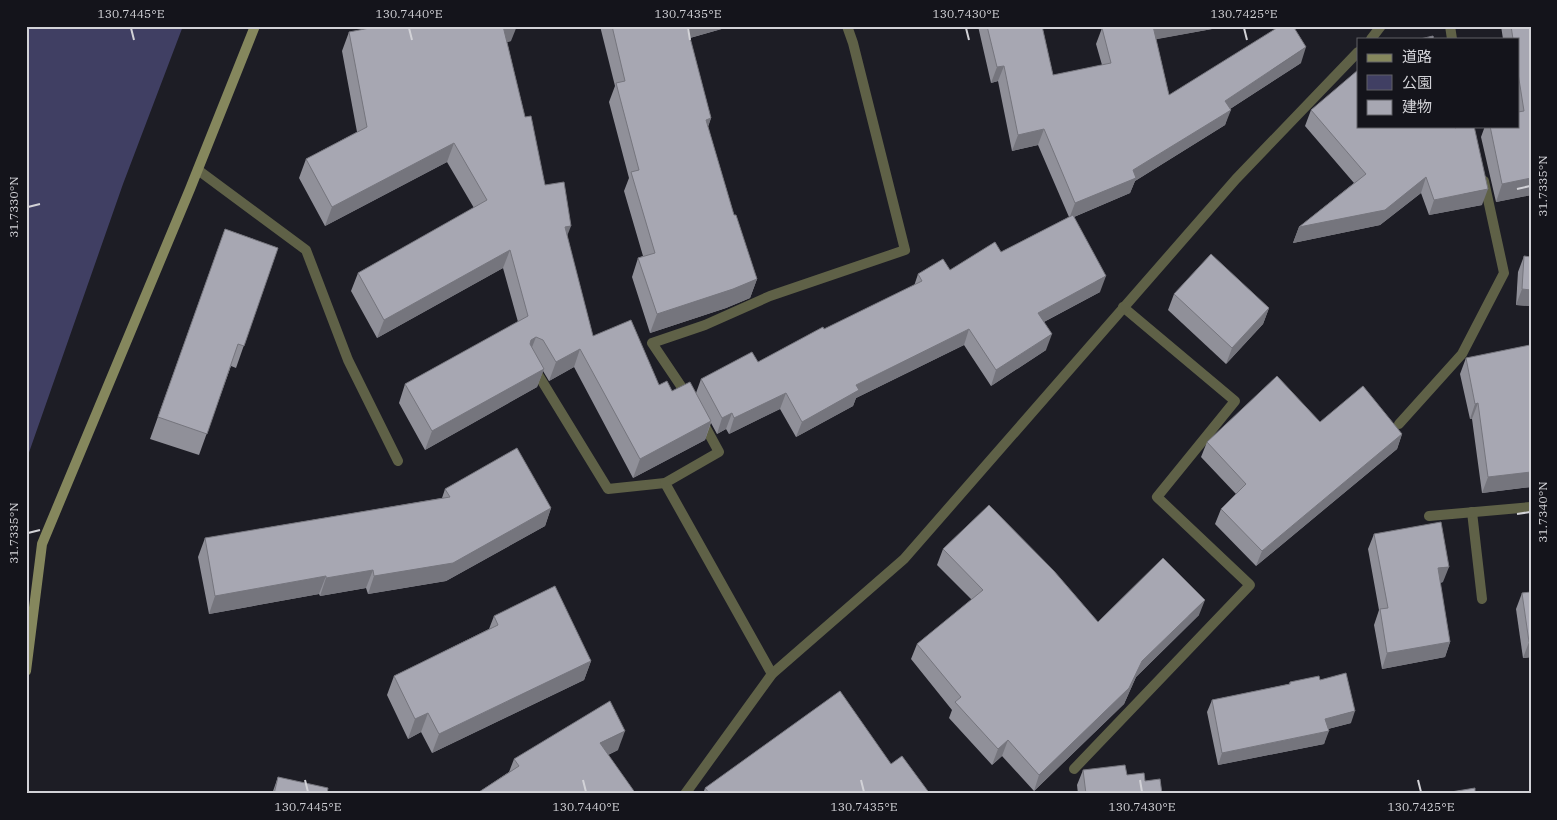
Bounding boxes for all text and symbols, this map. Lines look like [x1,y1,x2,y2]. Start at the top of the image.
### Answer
text: 130.7445°E [98,6,164,21]
text: 130.7440°E [376,6,442,21]
text: 130.7435°E [655,6,721,21]
text: 130.7430°E [933,6,999,21]
text: 130.7425°E [1211,6,1277,21]
legend [1357,38,1520,128]
text: 道路 [1402,47,1432,66]
text: 公園 [1402,73,1432,92]
text: 建物 [1402,97,1432,116]
text: 31.7335°N [1535,155,1550,217]
text: 31.7330°N [6,176,21,238]
text: 31.7340°N [1535,481,1550,543]
text: 31.7335°N [6,502,21,564]
text: 130.7445°E [275,799,341,814]
text: 130.7440°E [553,799,619,814]
text: 130.7435°E [831,799,897,814]
text: 130.7430°E [1109,799,1175,814]
text: 130.7425°E [1388,799,1454,814]

